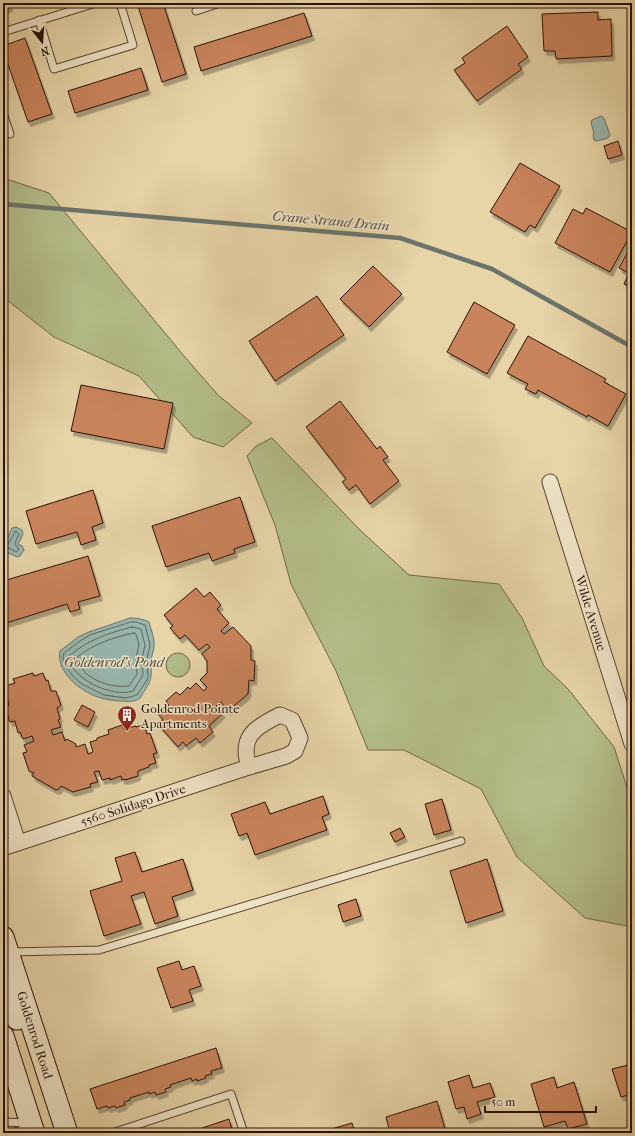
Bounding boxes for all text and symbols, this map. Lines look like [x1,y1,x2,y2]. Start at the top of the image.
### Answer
north arrow [22,22,62,62]
text: N [38,44,51,59]
water label: Crane Strand Drain [272,207,390,235]
street label: Wilde Avenue [572,572,610,653]
water label: Goldenrod's Pond [64,654,166,671]
place label: Goldenrod Pointe Apartments [140,701,240,731]
building icon: Goldenrod Pointe Apartments [116,704,138,732]
street label: 5560 Solidago Drive [78,781,188,829]
street label: Goldenrod Road [14,989,56,1082]
scale bar [485,1088,596,1114]
text: 50 m [491,1095,515,1109]

